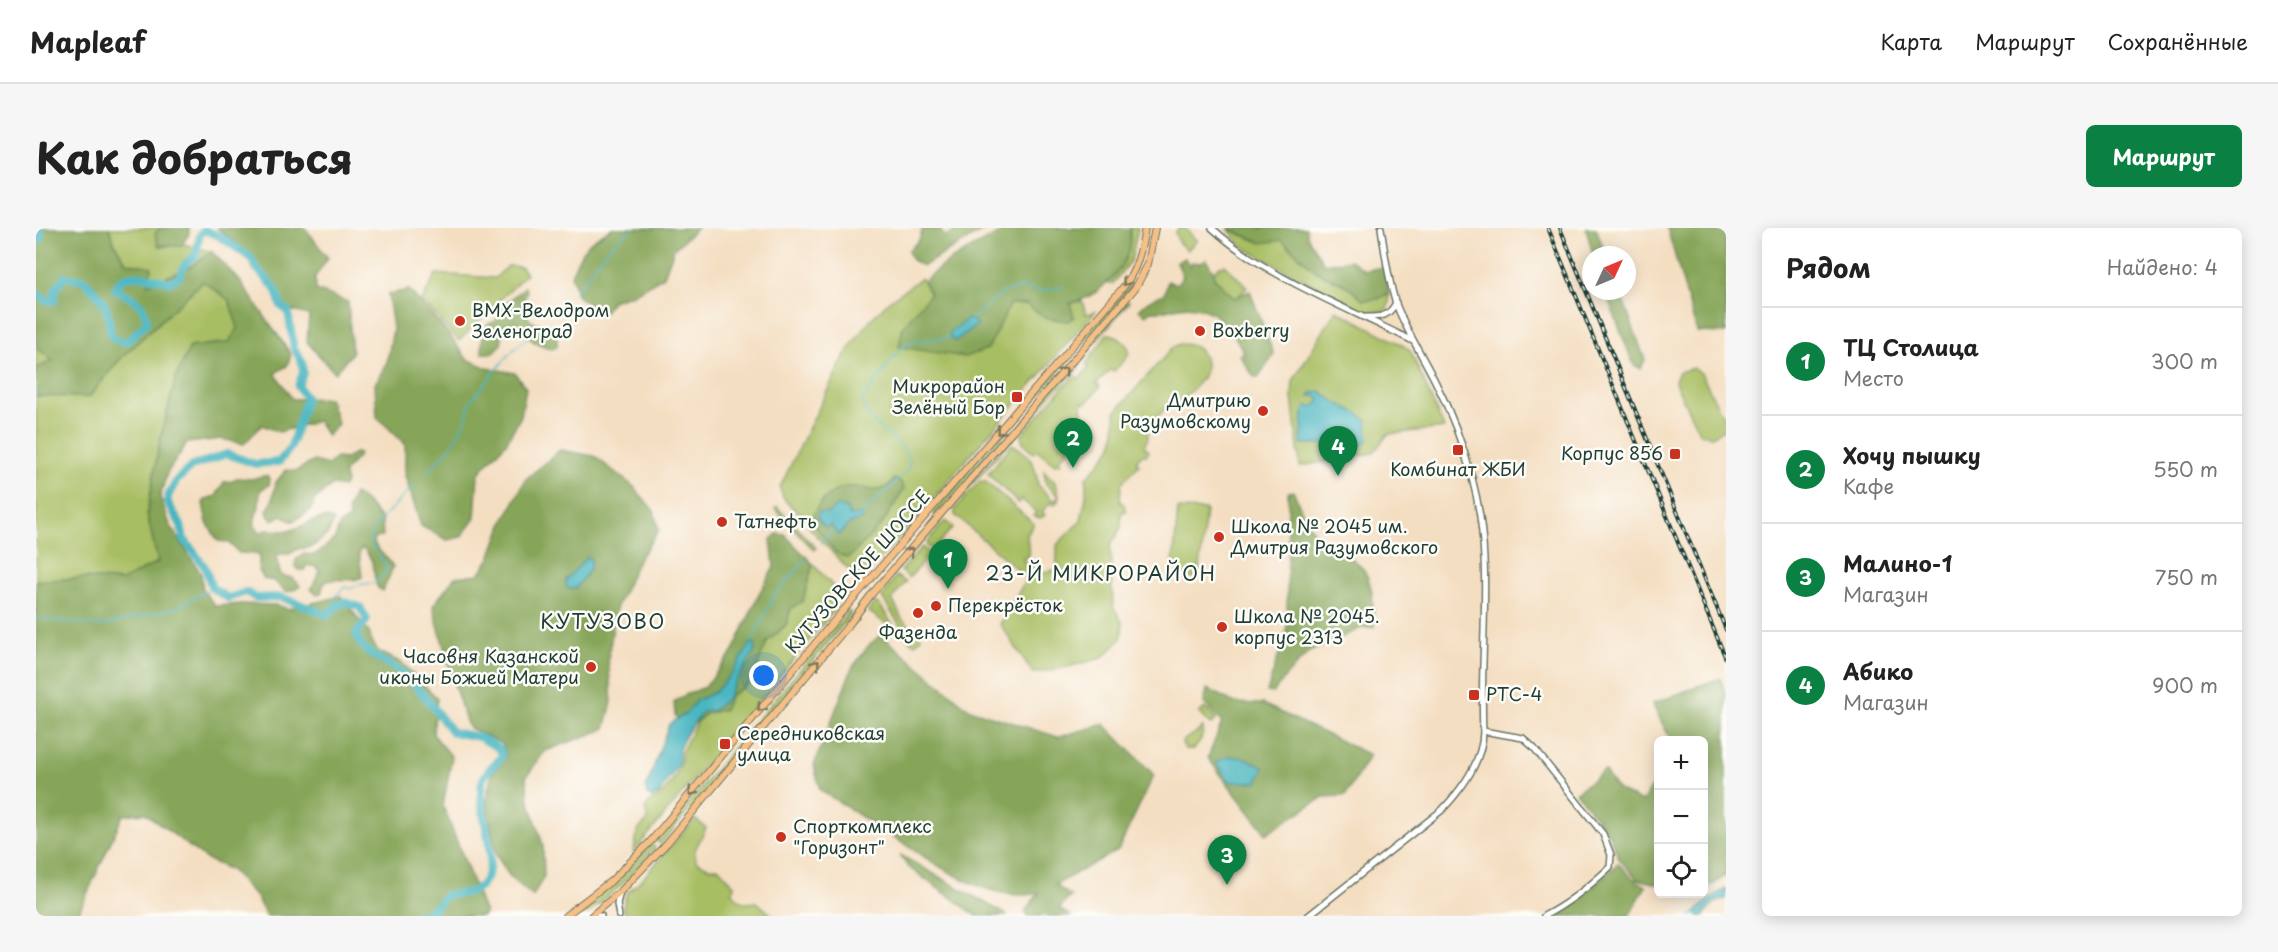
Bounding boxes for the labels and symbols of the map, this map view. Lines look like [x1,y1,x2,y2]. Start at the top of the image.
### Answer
north arrow [1582,246,1636,300]
one-way arrow [1122,276,1133,287]
place label: BMX-Велодром Зеленоград [472,296,610,344]
marker: BMX-Велодром Зеленоград [453,314,467,328]
place label: Boxberry [1212,316,1290,343]
marker: Boxberry [1193,324,1207,338]
one-way arrow [1057,367,1068,378]
place label: Микрорайон Зелёный Бор [892,372,1005,420]
place label: Дмитрию Разумовскому [1120,386,1251,434]
marker: Микрорайон Зелёный Бор [1010,390,1024,404]
marker: Дмитрию Разумовскому [1256,404,1270,418]
pin: 2 [1054,418,1092,468]
one-way arrow [996,424,1007,435]
pin: 4 [1318,426,1358,476]
place label: Корпус 856 [1561,439,1663,466]
marker: Комбинат ЖБИ [1451,443,1465,457]
marker: Корпус 856 [1668,447,1682,461]
place label: Комбинат ЖБИ [1390,455,1526,482]
street label: КУТУЗОВСКОЕ ШОССЕ [778,483,936,659]
place label: Татнефть [734,507,817,534]
place label: Школа № 2045 им. Дмитрия Разумовского [1230,512,1438,560]
marker: Татнефть [715,515,729,529]
marker: Школа № 2045 им. Дмитрия Разумовского [1212,530,1226,544]
pin: 1 [928,540,968,589]
one-way arrow [903,547,914,558]
district label: 23-Й МИКРОРАЙОН [985,558,1217,588]
place label: Перекрёсток [948,591,1063,618]
marker: Перекрёсток [929,599,943,613]
place label: Школа № 2045. корпус 2313 [1234,602,1380,650]
district label: КУТУЗОВО [540,606,666,636]
marker: Фазенда [911,606,925,620]
place label: Фазенда [879,618,958,645]
marker: Школа № 2045. корпус 2313 [1215,620,1229,634]
place label: Часовня Казанской иконы Божией Матери [379,642,579,690]
marker: Часовня Казанской иконы Божией Матери [584,660,598,674]
one-way arrow [809,660,820,671]
your location [749,661,778,690]
place label: РТС-4 [1486,680,1542,707]
marker: РТС-4 [1467,688,1481,702]
one-way arrow [757,701,768,712]
place label: Середниковская улица [737,719,885,767]
marker: Середниковская улица [718,737,732,751]
one-way arrow [688,785,699,796]
place label: Спорткомплекс "Горизонт" [793,812,932,860]
marker: Спорткомплекс "Горизонт" [774,830,788,844]
pin: 3 [1208,836,1246,885]

